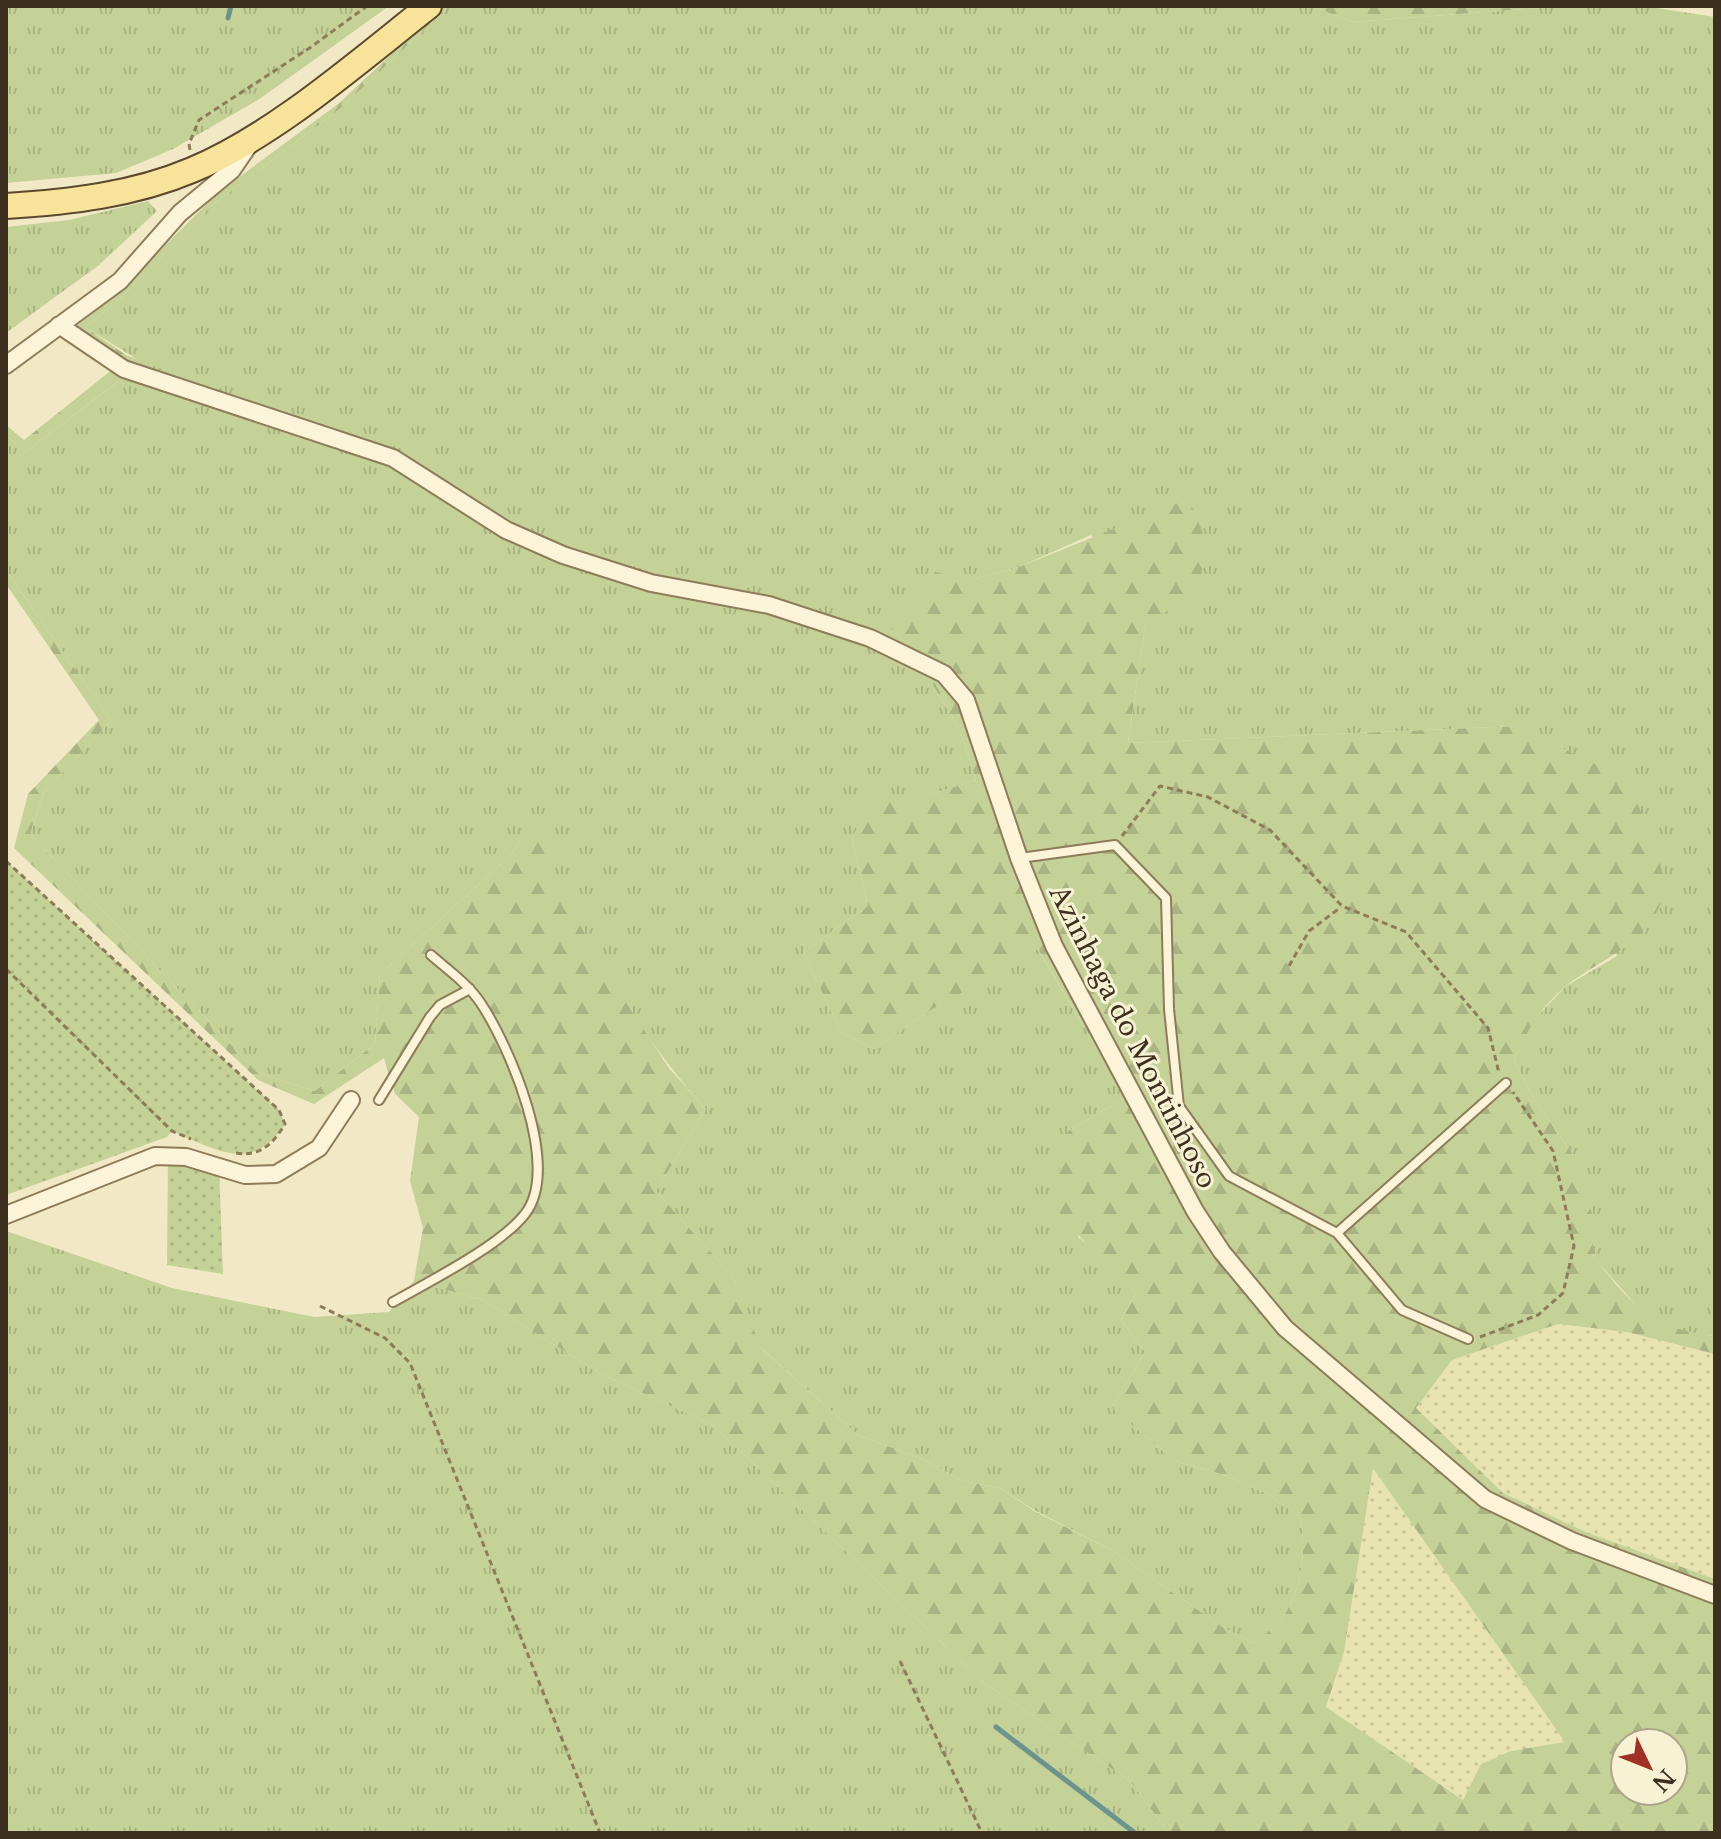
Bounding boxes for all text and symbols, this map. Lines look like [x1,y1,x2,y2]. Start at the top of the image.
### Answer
street label: Azinhaga do Montinhoso [1042,879,1223,1194]
north arrow [1609,1727,1689,1807]
text: N [1646,1764,1680,1797]

